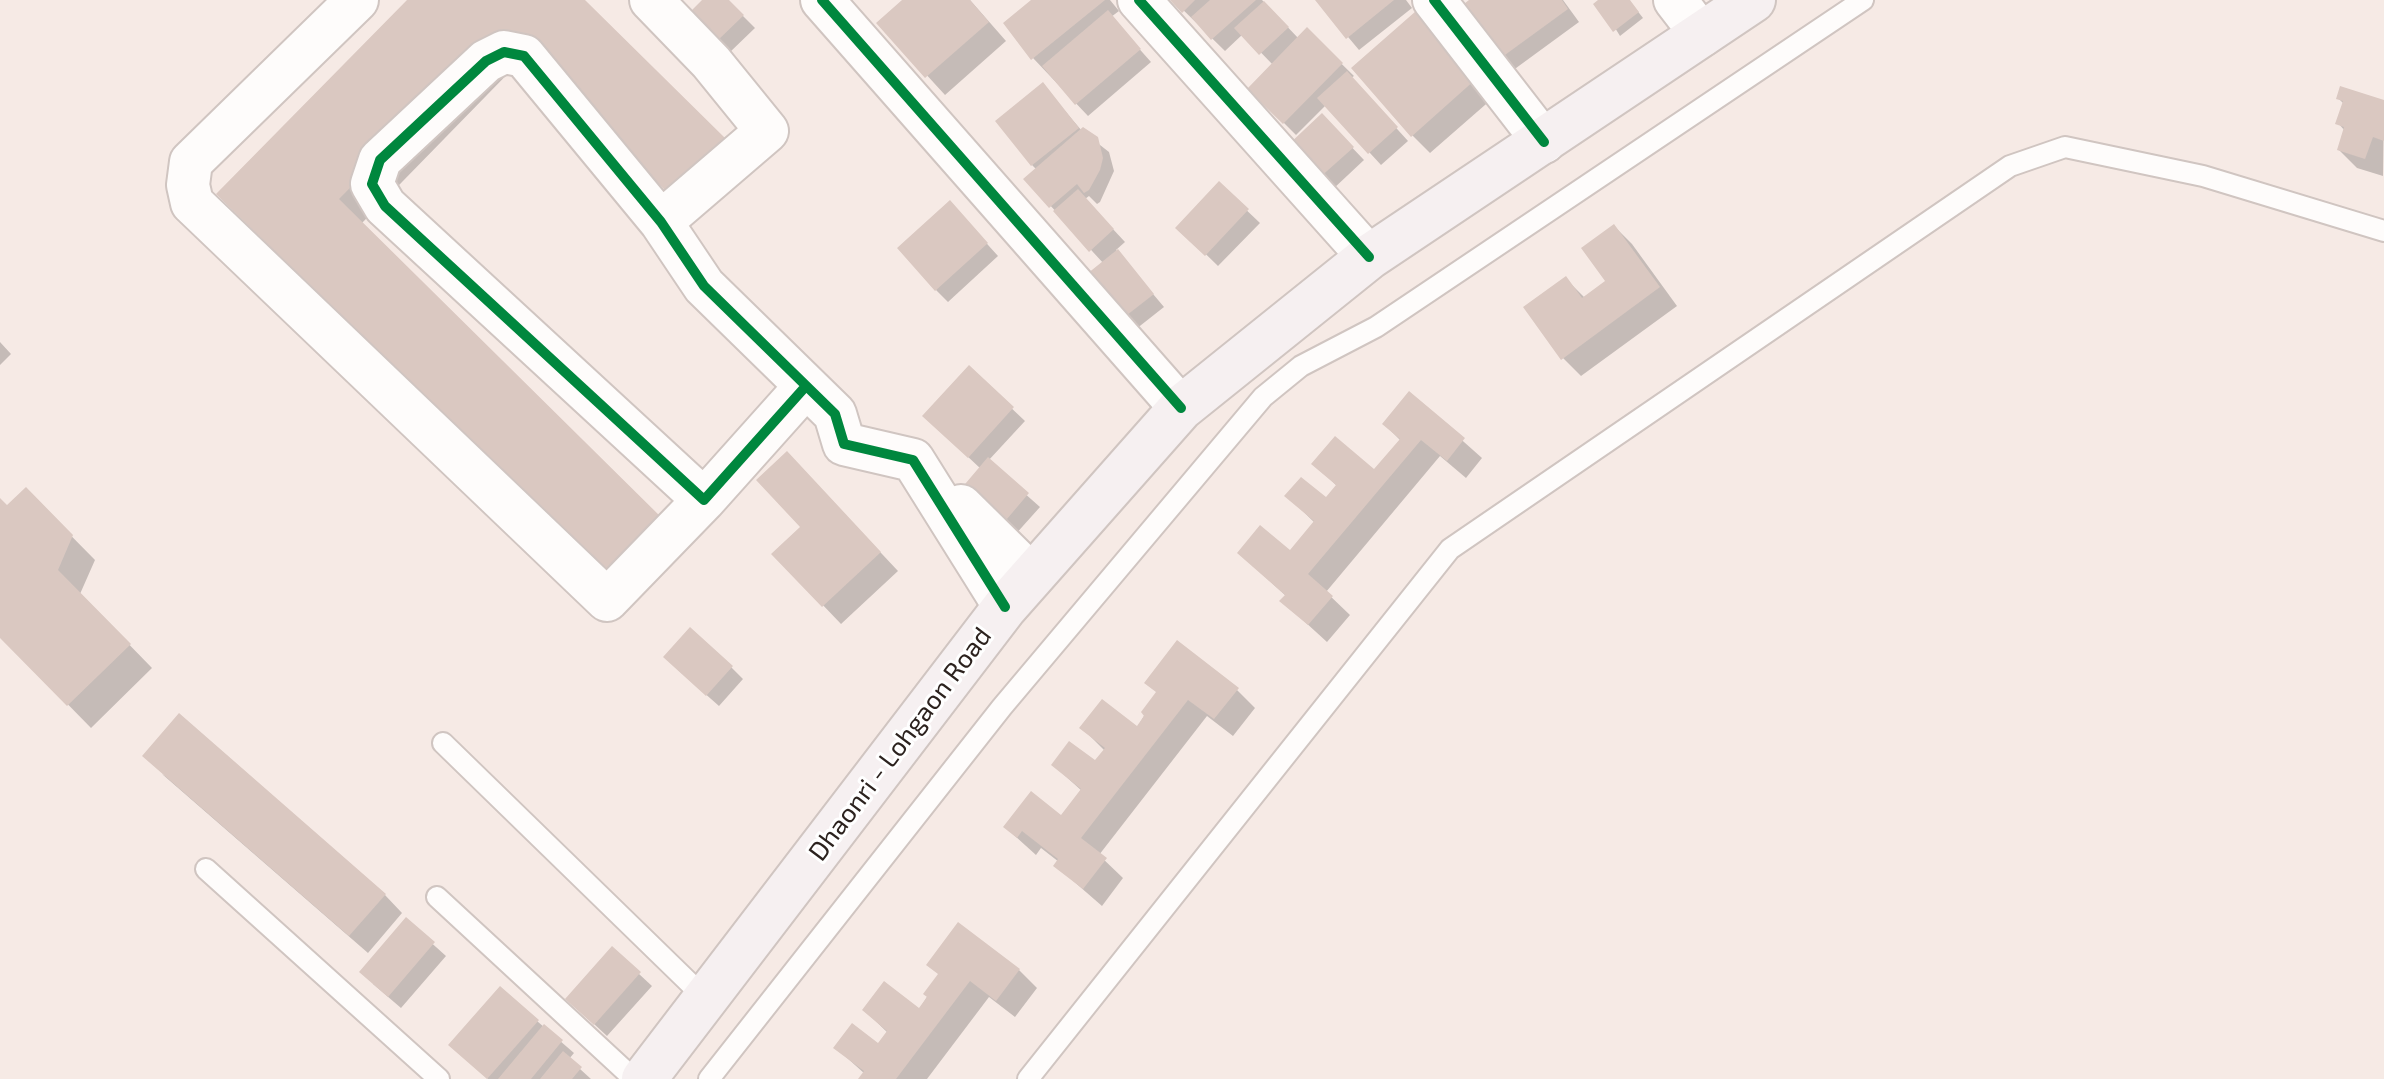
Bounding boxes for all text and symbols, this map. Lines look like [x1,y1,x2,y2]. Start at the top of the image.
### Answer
street label: Dhaonri - Lohgaon Road [802,621,998,867]

